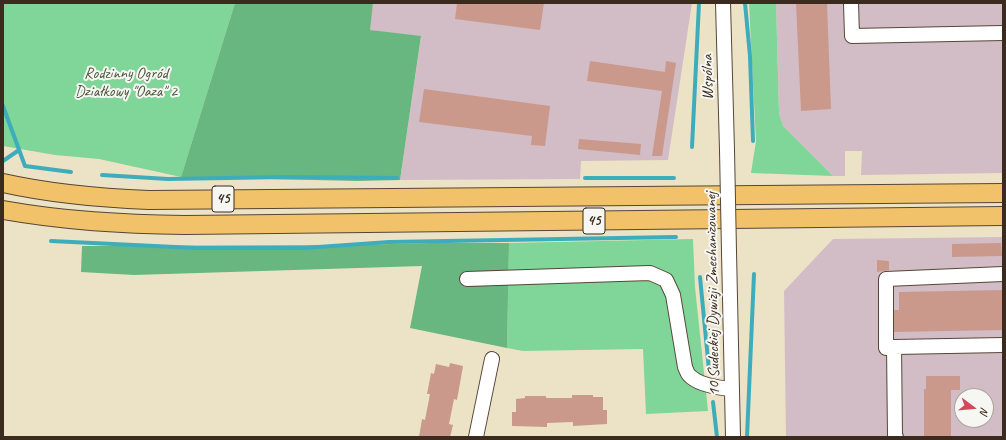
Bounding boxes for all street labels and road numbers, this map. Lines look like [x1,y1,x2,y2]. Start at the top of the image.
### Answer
street label: Wspólna [698,54,718,100]
road number: 45 [212,186,234,212]
street label: 10 Sudeckiej Dywizji Zmechanizowanej [702,192,724,396]
road number: 45 [583,208,605,234]

